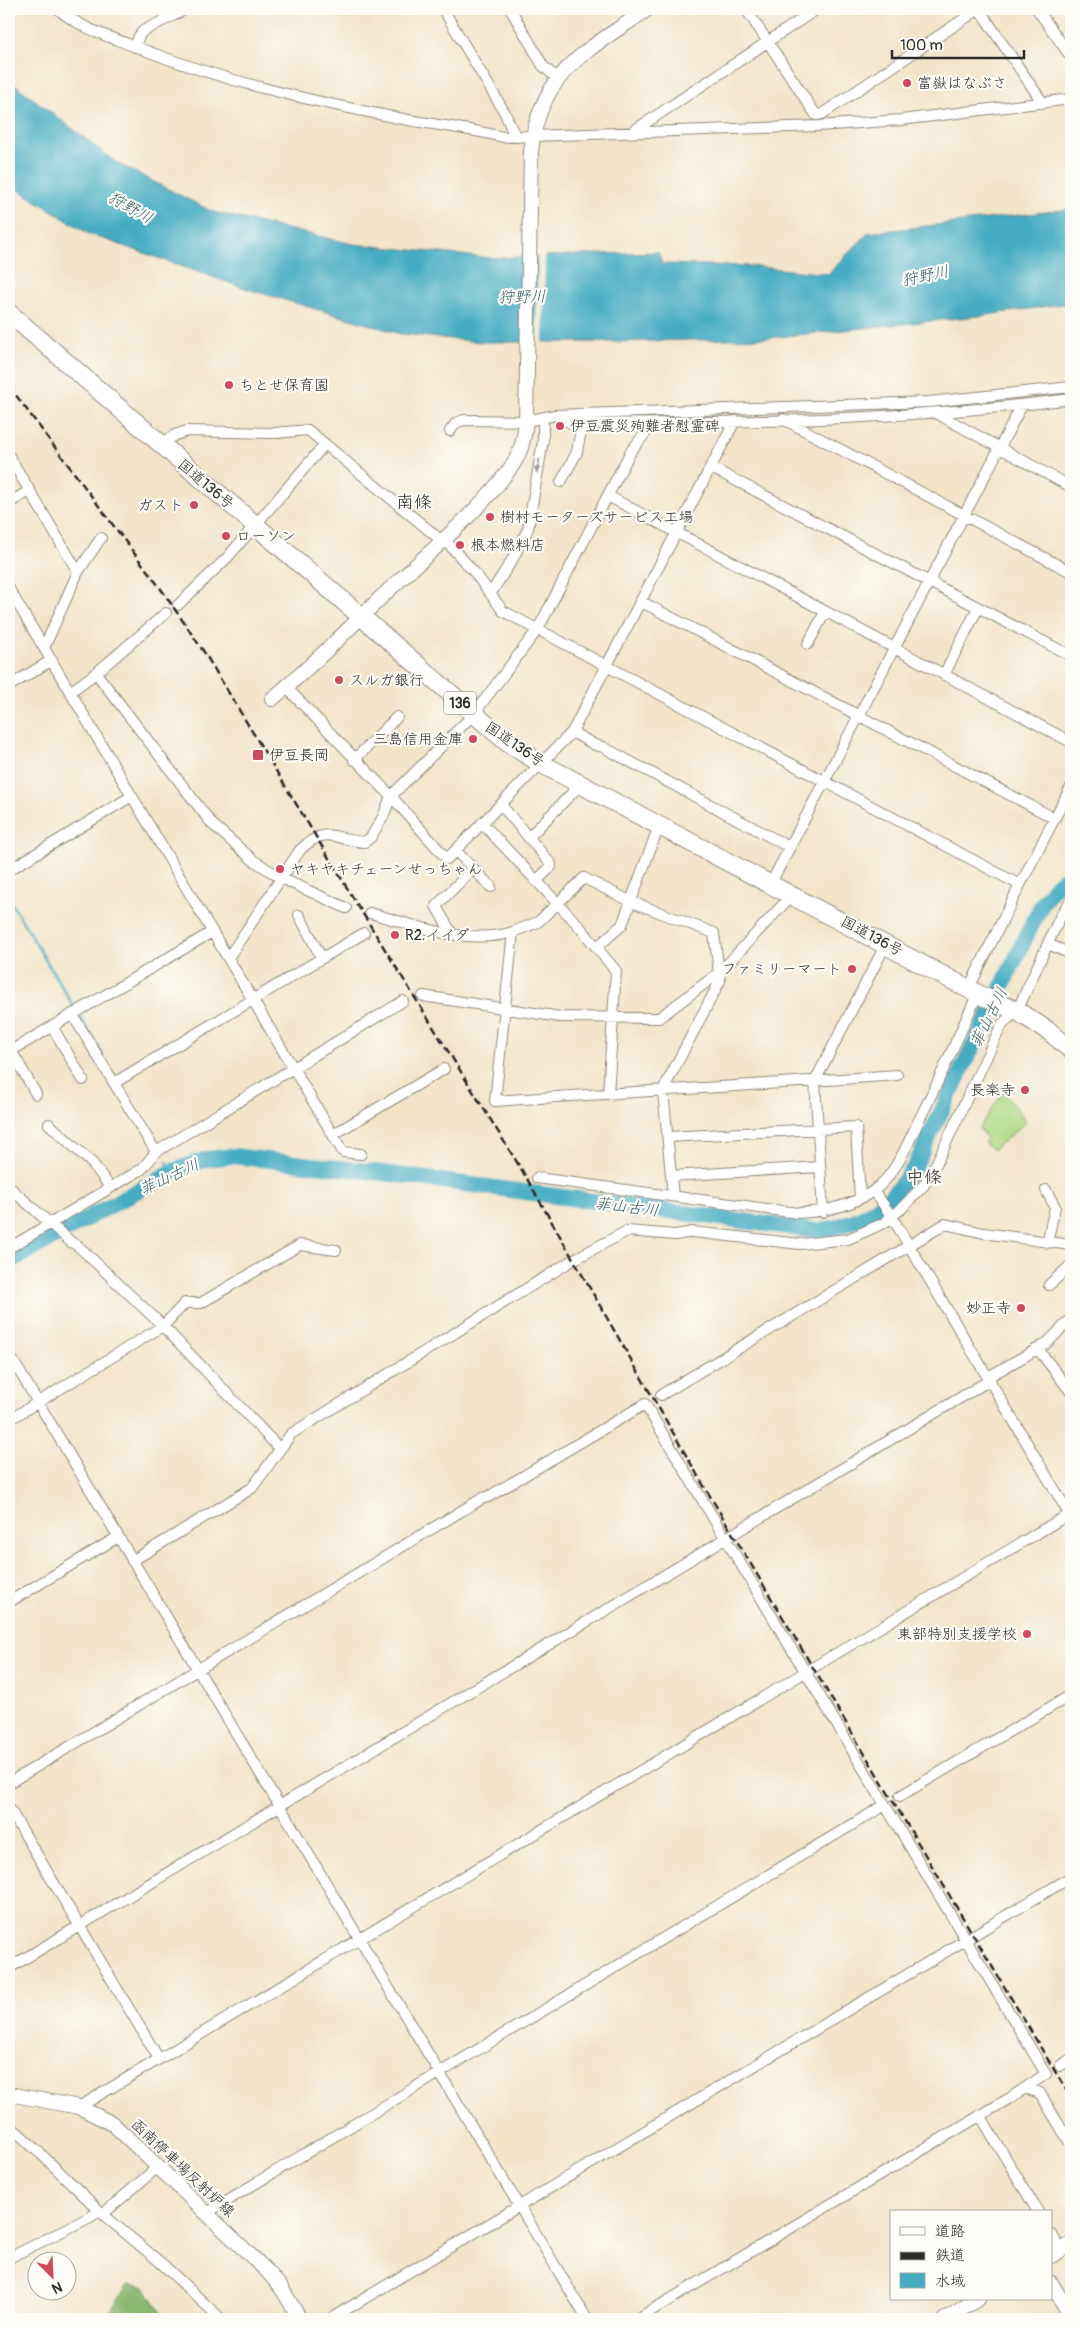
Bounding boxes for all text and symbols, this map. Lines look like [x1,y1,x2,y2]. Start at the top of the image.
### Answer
scale bar [892,28,1025,60]
text: 100 m [900,36,943,55]
place label: 富嶽はなぶさ [917,74,1007,93]
marker: 富嶽はなぶさ [901,77,913,89]
water label: 狩野川 [105,187,156,228]
water label: 狩野川 [900,261,951,291]
water label: 狩野川 [498,287,546,307]
place label: ちとせ保育園 [239,376,329,395]
marker: ちとせ保育園 [223,379,235,391]
place label: 伊豆震災殉難者慰霊碑 [570,417,720,436]
marker: 伊豆震災殉難者慰霊碑 [554,420,566,432]
street label: 国道136号 [174,455,238,514]
one-way arrow [534,458,542,474]
district label: 南條 [396,491,432,514]
place label: ガスト [137,496,184,515]
marker: ガスト [188,499,200,511]
place label: 樹村モーターズサービス工場 [500,508,694,527]
marker: 樹村モーターズサービス工場 [484,511,496,523]
place label: ローソン [236,527,296,546]
marker: ローソン [220,530,232,542]
place label: 根本燃料店 [470,536,545,555]
marker: 根本燃料店 [454,539,466,551]
place label: スルガ銀行 [349,671,424,690]
marker: スルガ銀行 [333,674,345,686]
road number: 136 [444,691,476,714]
street label: 国道136号 [481,718,548,771]
place label: 三島信用金庫 [373,730,463,749]
marker: 三島信用金庫 [467,733,479,745]
place label: 伊豆長岡 [269,746,329,765]
marker: 伊豆長岡 [251,748,265,762]
place label: ヤキヤキチェーンせっちゃん [290,860,483,879]
marker: ヤキヤキチェーンせっちゃん [274,863,286,875]
street label: 国道136号 [837,912,906,961]
place label: R2.イイダ [405,926,469,945]
marker: R2.イイダ [389,929,401,941]
place label: ファミリーマート [722,960,842,979]
marker: ファミリーマート [846,963,858,975]
water label: 菲山古川 [966,984,1012,1051]
place label: 長楽寺 [970,1081,1015,1100]
marker: 長楽寺 [1019,1084,1031,1096]
water label: 菲山古川 [136,1154,203,1199]
district label: 中條 [906,1166,942,1189]
water label: 菲山古川 [594,1193,660,1221]
place label: 妙正寺 [966,1299,1011,1318]
marker: 妙正寺 [1015,1302,1027,1314]
place label: 東部特別支援学校 [897,1625,1017,1644]
marker: 東部特別支援学校 [1021,1628,1033,1640]
street label: 函南停車場反射炉線 [127,2115,239,2221]
legend [890,2210,1052,2300]
text: 道路 [935,2222,965,2241]
text: 鉄道 [935,2246,965,2265]
north arrow [28,2250,78,2300]
text: 水域 [935,2272,965,2291]
text: N [49,2278,65,2297]

